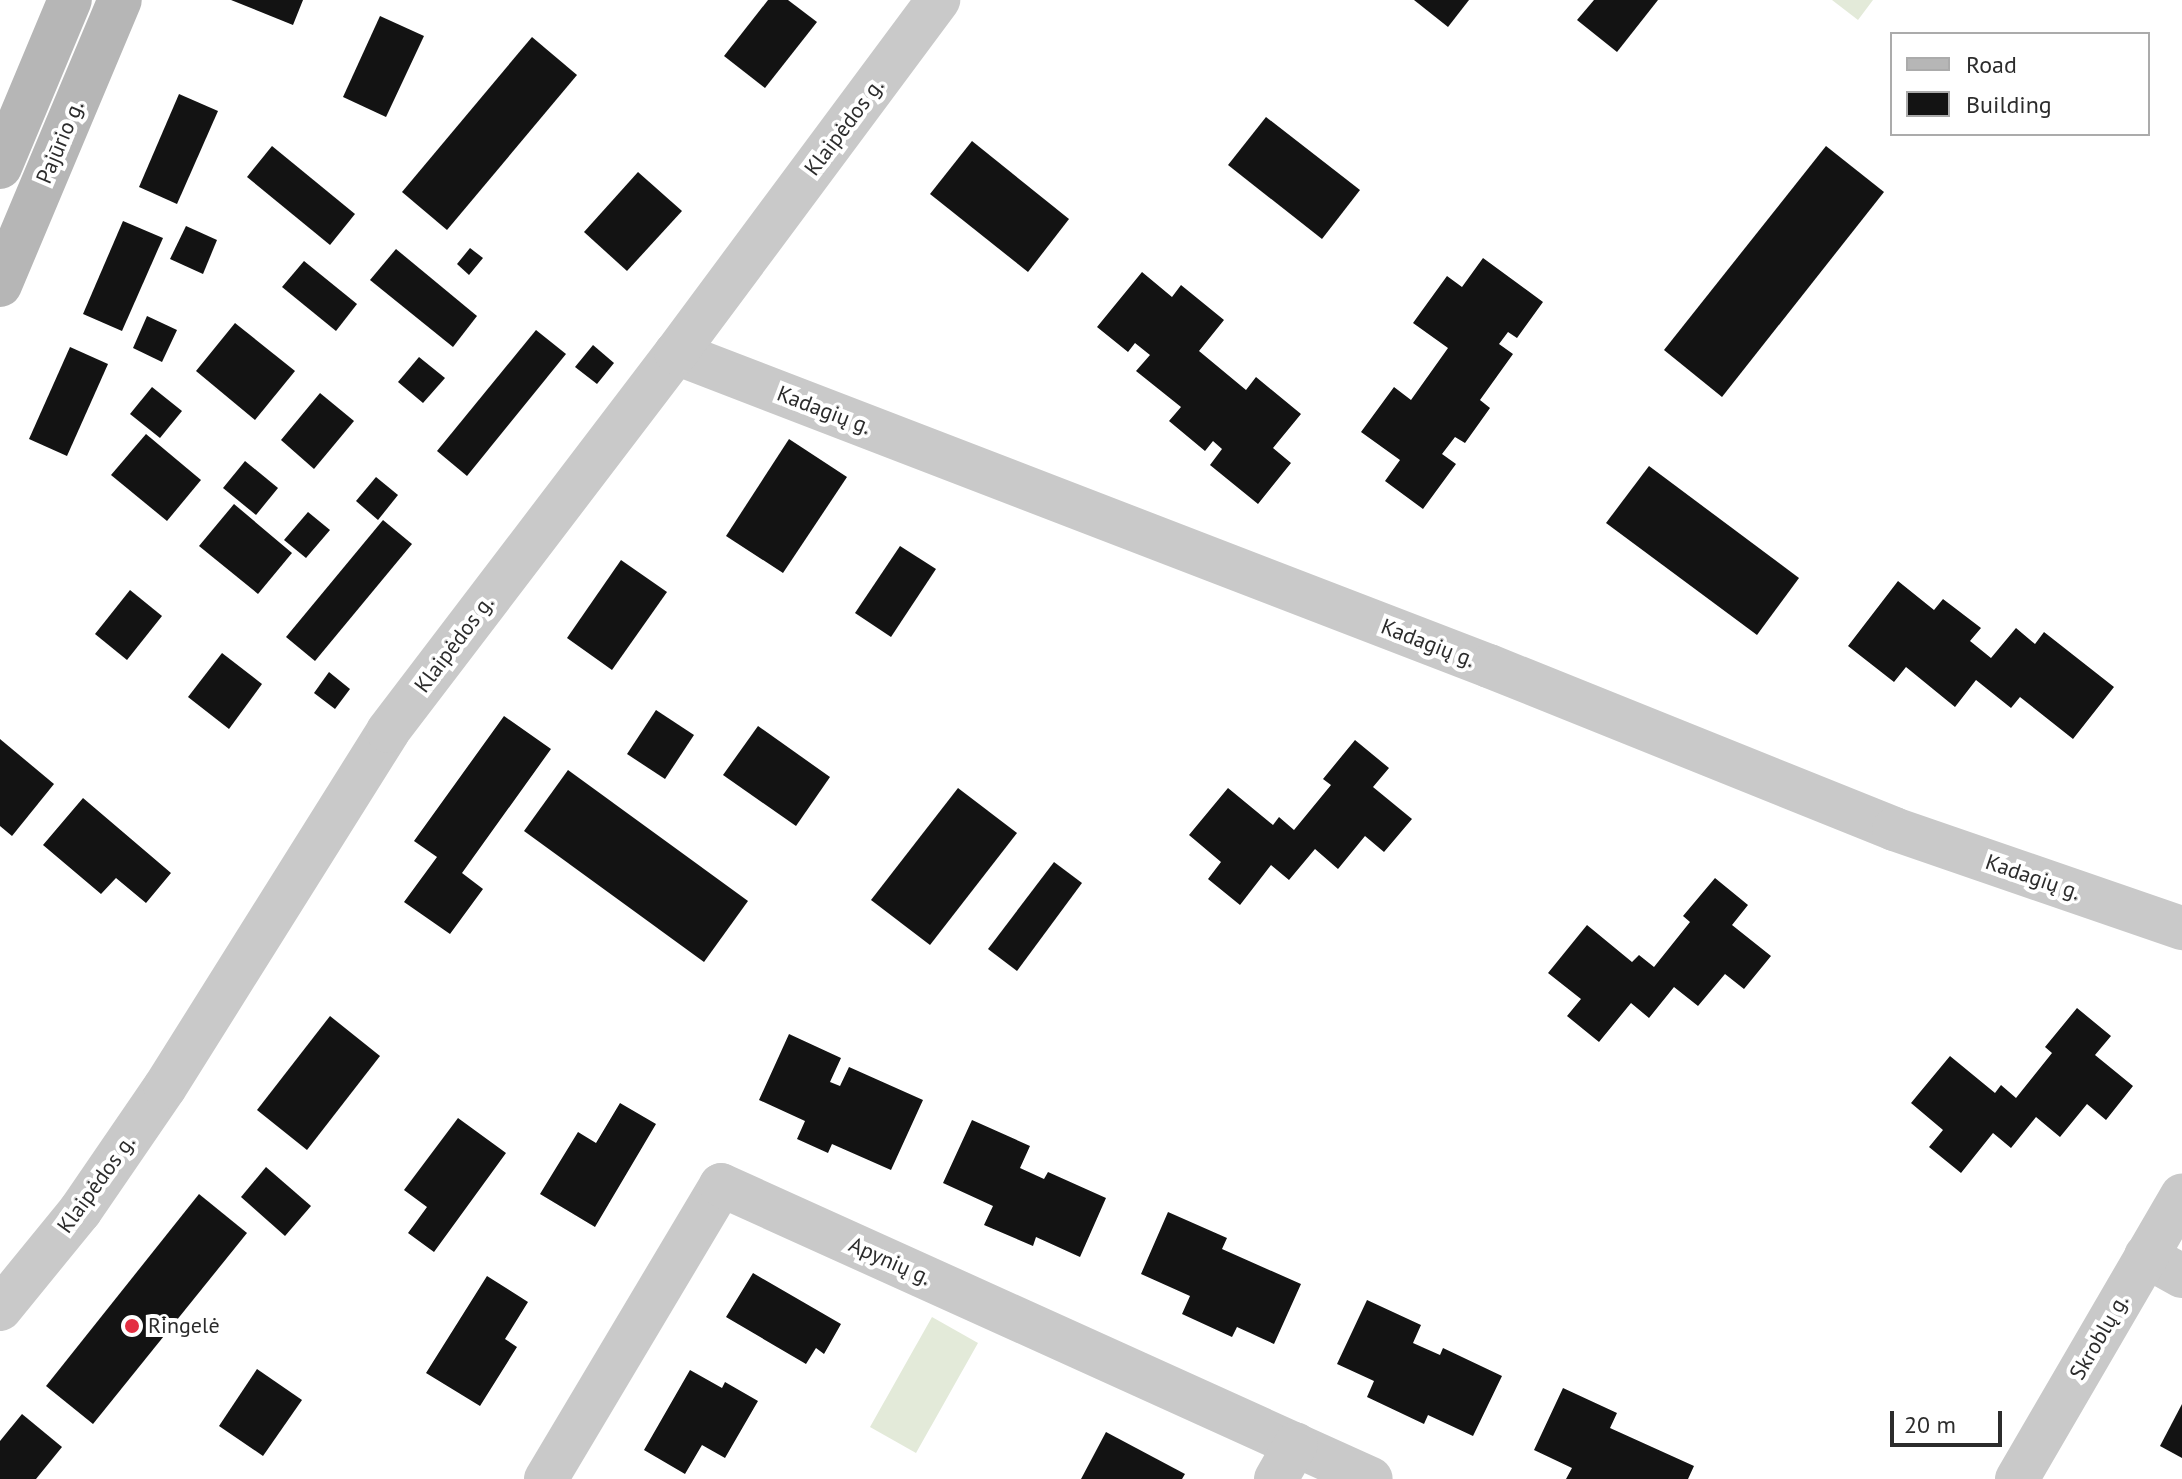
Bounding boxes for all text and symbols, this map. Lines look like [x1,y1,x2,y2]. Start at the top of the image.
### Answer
legend [1890,32,2150,136]
text: Road [1966,49,2017,80]
street label: Klaipėdos g. [799,73,889,181]
text: Building [1966,89,2052,120]
street label: Pajūrio g. [31,96,89,188]
street label: Kadagių g. [773,380,875,440]
street label: Klaipėdos g. [409,590,499,698]
street label: Kadagių g. [1377,613,1479,673]
street label: Kadagių g. [1982,848,2084,906]
street label: Klaipėdos g. [52,1130,140,1238]
street label: Apynių g. [845,1231,935,1291]
street label: Skroblų g. [2064,1290,2134,1384]
place label: Ringelė [148,1313,220,1339]
marker: Ringelė [123,1317,141,1335]
scale bar [1894,1395,2006,1445]
text: 20 m [1904,1409,1956,1440]

